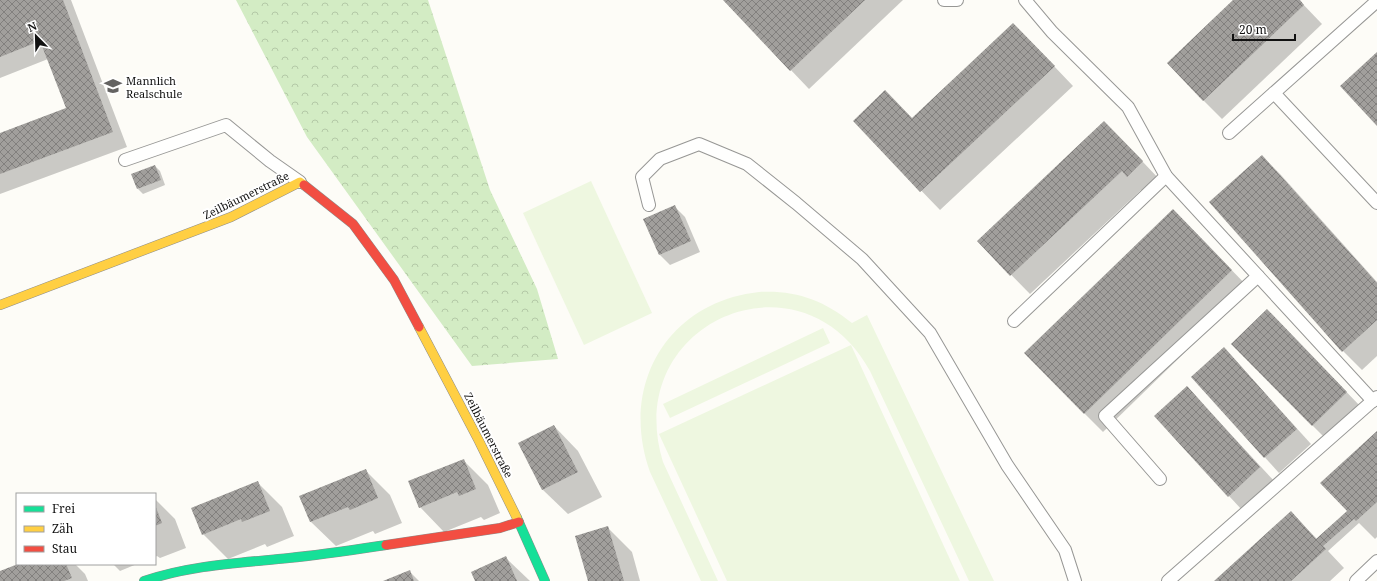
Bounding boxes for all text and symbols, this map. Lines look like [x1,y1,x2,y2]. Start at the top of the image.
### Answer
north arrow [16,16,56,56]
scale bar [1233,16,1295,42]
text: N [25,18,39,35]
text: 20 m [1239,21,1267,38]
place label: Mannlich Realschule [126,73,182,101]
school or university icon: Mannlich Realschule [103,76,123,96]
street label: Zeilbäumerstraße [201,168,291,222]
street label: Zeilbäumerstraße [461,390,517,480]
legend [16,493,156,565]
text: Frei [52,500,75,517]
text: Zäh [52,520,74,537]
text: Stau [52,540,78,557]

